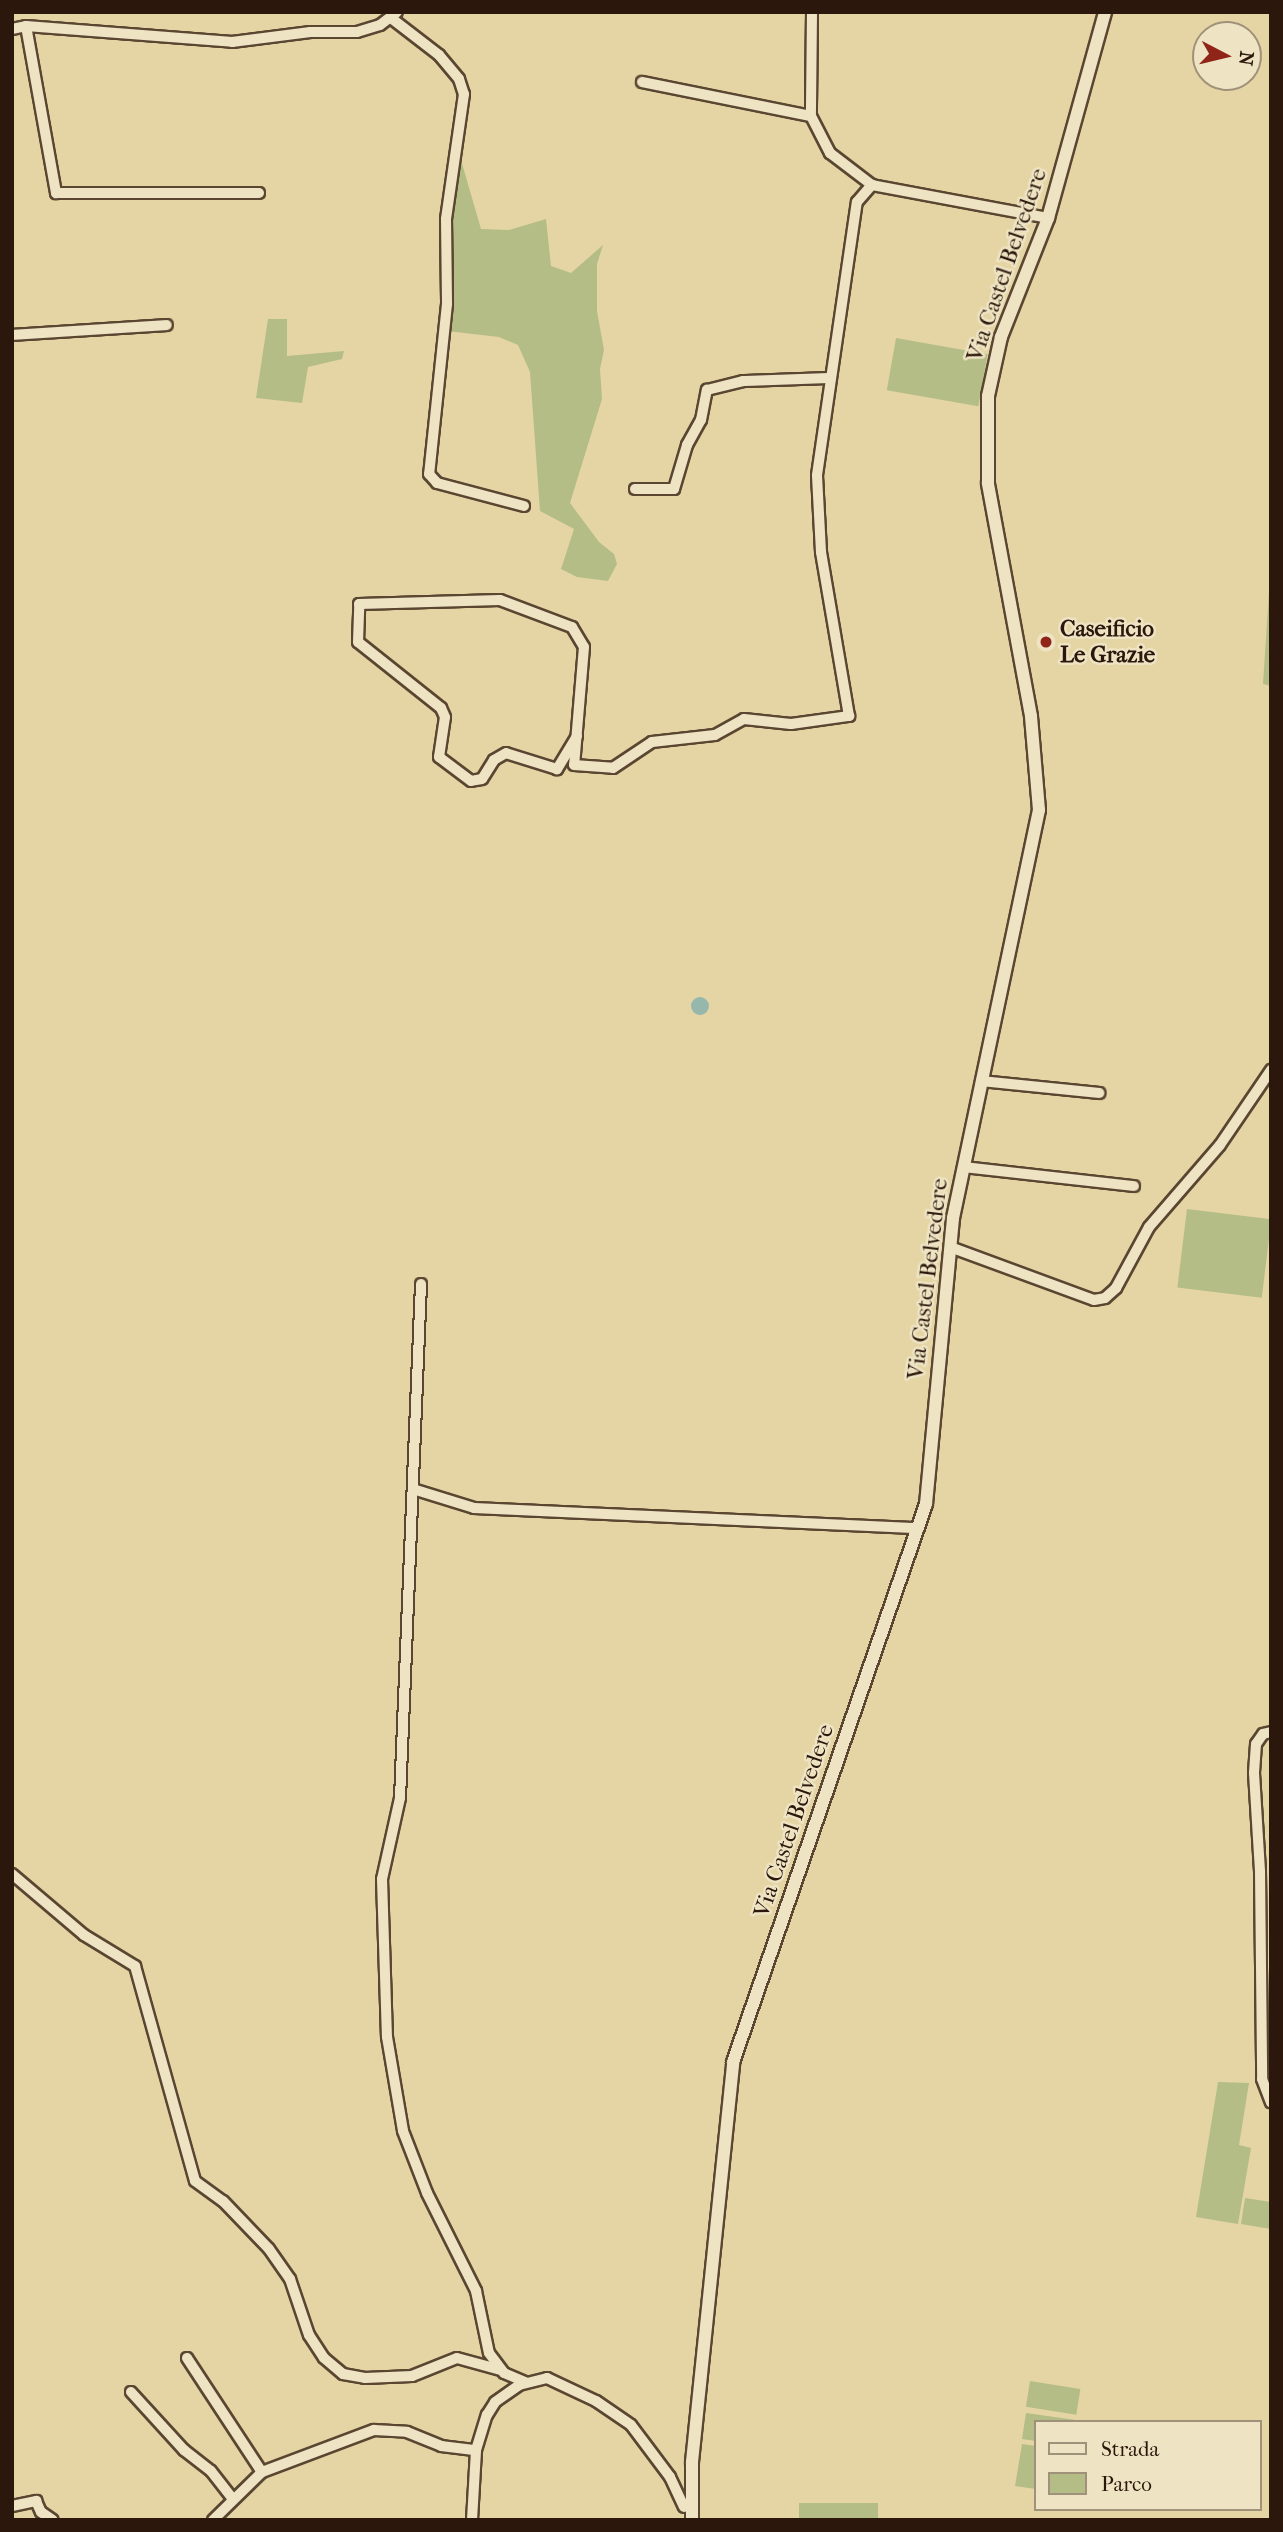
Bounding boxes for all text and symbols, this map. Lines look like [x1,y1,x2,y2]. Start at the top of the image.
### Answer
north arrow [1192,21,1262,91]
text: N [1234,50,1258,67]
street label: Via Castel Belvedere [961,165,1053,365]
place label: Caseificio Le Grazie [1060,615,1155,669]
marker: Caseificio Le Grazie [1038,634,1054,650]
street label: Via Castel Belvedere [902,1177,954,1381]
street label: Via Castel Belvedere [748,1721,840,1921]
legend [1034,2420,1262,2511]
text: Strada [1101,2437,1159,2461]
text: Parco [1101,2472,1152,2496]

